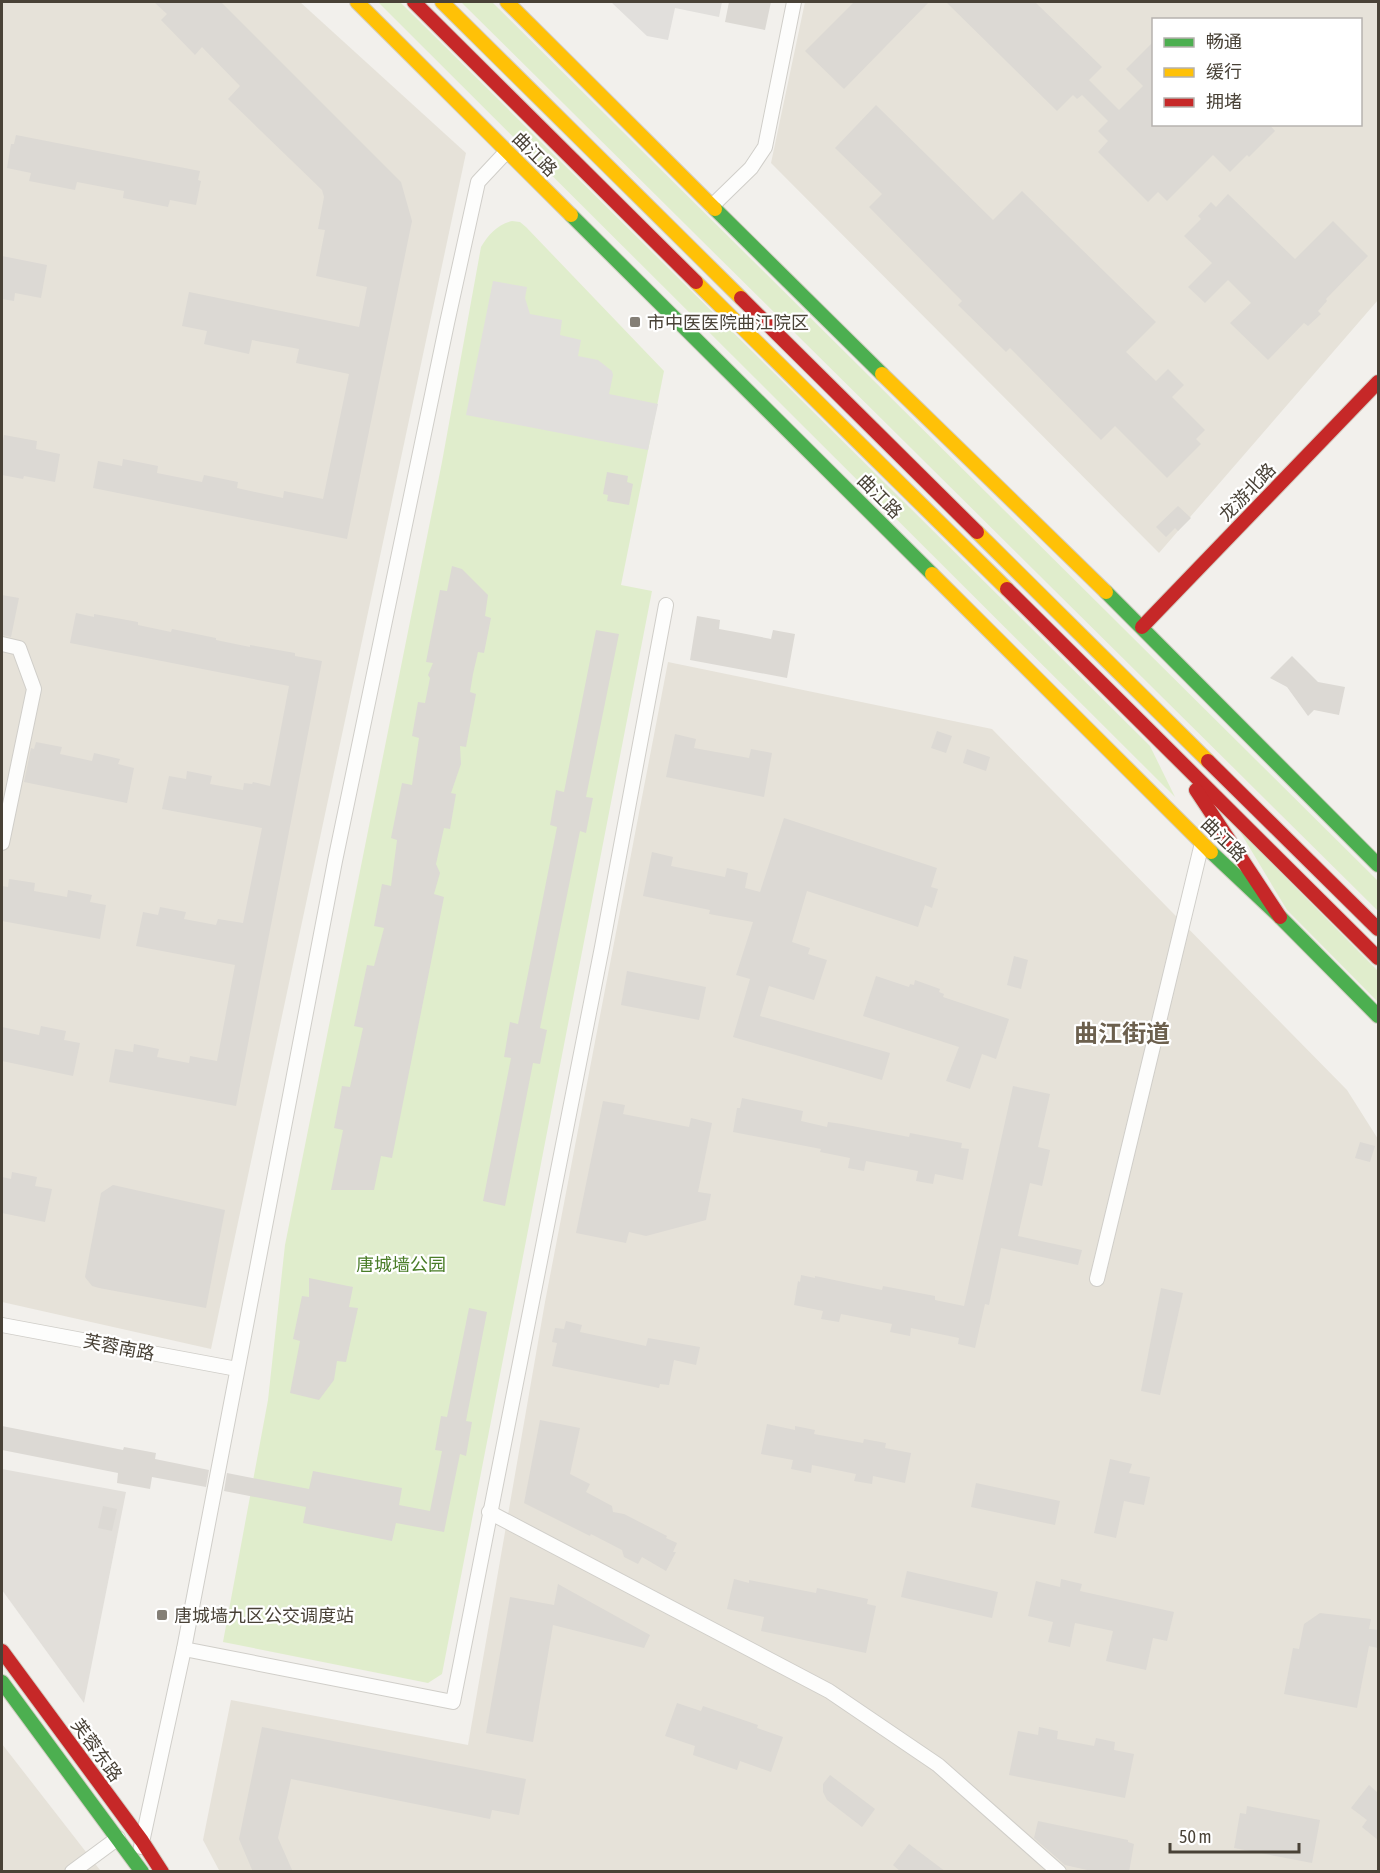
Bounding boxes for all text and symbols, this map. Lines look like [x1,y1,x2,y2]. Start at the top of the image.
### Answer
legend [1152,18,1362,126]
text: 畅通 [1206,31,1242,52]
text: 缓行 [1206,61,1242,82]
text: 拥堵 [1206,91,1242,112]
street label: 曲江路 [508,127,562,181]
place label: 市中医医院曲江院区 [647,312,809,333]
marker: 市中医医院曲江院区 [628,315,642,329]
street label: 龙游北路 [1214,459,1280,525]
street label: 曲江路 [853,469,907,523]
street label: 曲江路 [1197,813,1251,865]
district label: 曲江街道 [1074,1020,1170,1047]
park label: 唐城墙公园 [356,1254,446,1275]
street label: 芙蓉南路 [82,1330,156,1364]
place label: 唐城墙九区公交调度站 [174,1605,354,1626]
marker: 唐城墙九区公交调度站 [155,1608,169,1622]
street label: 芙蓉东路 [67,1715,127,1785]
scale bar [1170,1816,1299,1854]
text: 50 m [1179,1826,1211,1847]

